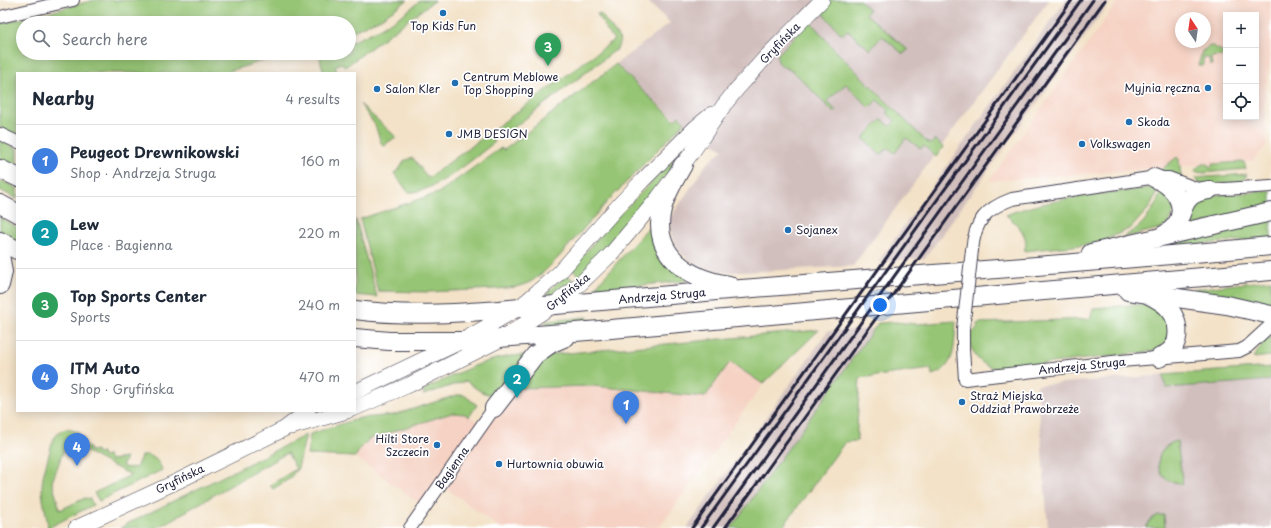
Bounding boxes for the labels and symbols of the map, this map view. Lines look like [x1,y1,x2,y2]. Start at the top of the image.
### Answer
marker: Top Kids Fun [438,8,448,18]
north arrow [1175,12,1211,48]
place label: Top Kids Fun [410,17,476,34]
street label: Gryfińska [755,18,804,67]
pin: 3 [535,33,561,66]
place label: Centrum Meblowe Top Shopping [463,68,558,98]
marker: Centrum Meblowe Top Shopping [450,78,460,88]
place label: Myjnia ręczna [1124,79,1200,96]
place label: Salon Kler [385,80,441,97]
marker: Myjnia ręczna [1203,83,1213,93]
marker: Salon Kler [372,84,382,94]
place label: Skoda [1137,113,1170,130]
marker: Skoda [1124,117,1134,127]
place label: JMB DESIGN [457,125,528,142]
marker: JMB DESIGN [444,129,454,139]
place label: Volkswagen [1090,135,1151,152]
marker: Volkswagen [1077,139,1087,149]
place label: Sojanex [796,221,838,238]
marker: Sojanex [783,225,793,235]
street label: Gryfińska [542,268,593,315]
street label: Andrzeja Struga [618,283,707,308]
your location [870,295,890,315]
street label: Andrzeja Struga [1037,352,1127,379]
pin: 2 [504,365,530,398]
place label: Straż Miejska Oddział Prawobrzeże [970,387,1079,417]
pin: 1 [613,391,639,424]
marker: Straż Miejska Oddział Prawobrzeże [957,397,967,407]
place label: Hilti Store Szczecin [376,430,429,460]
pin: 4 [64,433,90,466]
marker: Hilti Store Szczecin [432,440,442,450]
street label: Bagienna [431,443,473,493]
place label: Hurtownia obuwia [507,455,604,472]
street label: Gryfińska [153,459,207,498]
marker: Hurtownia obuwia [494,459,504,469]

